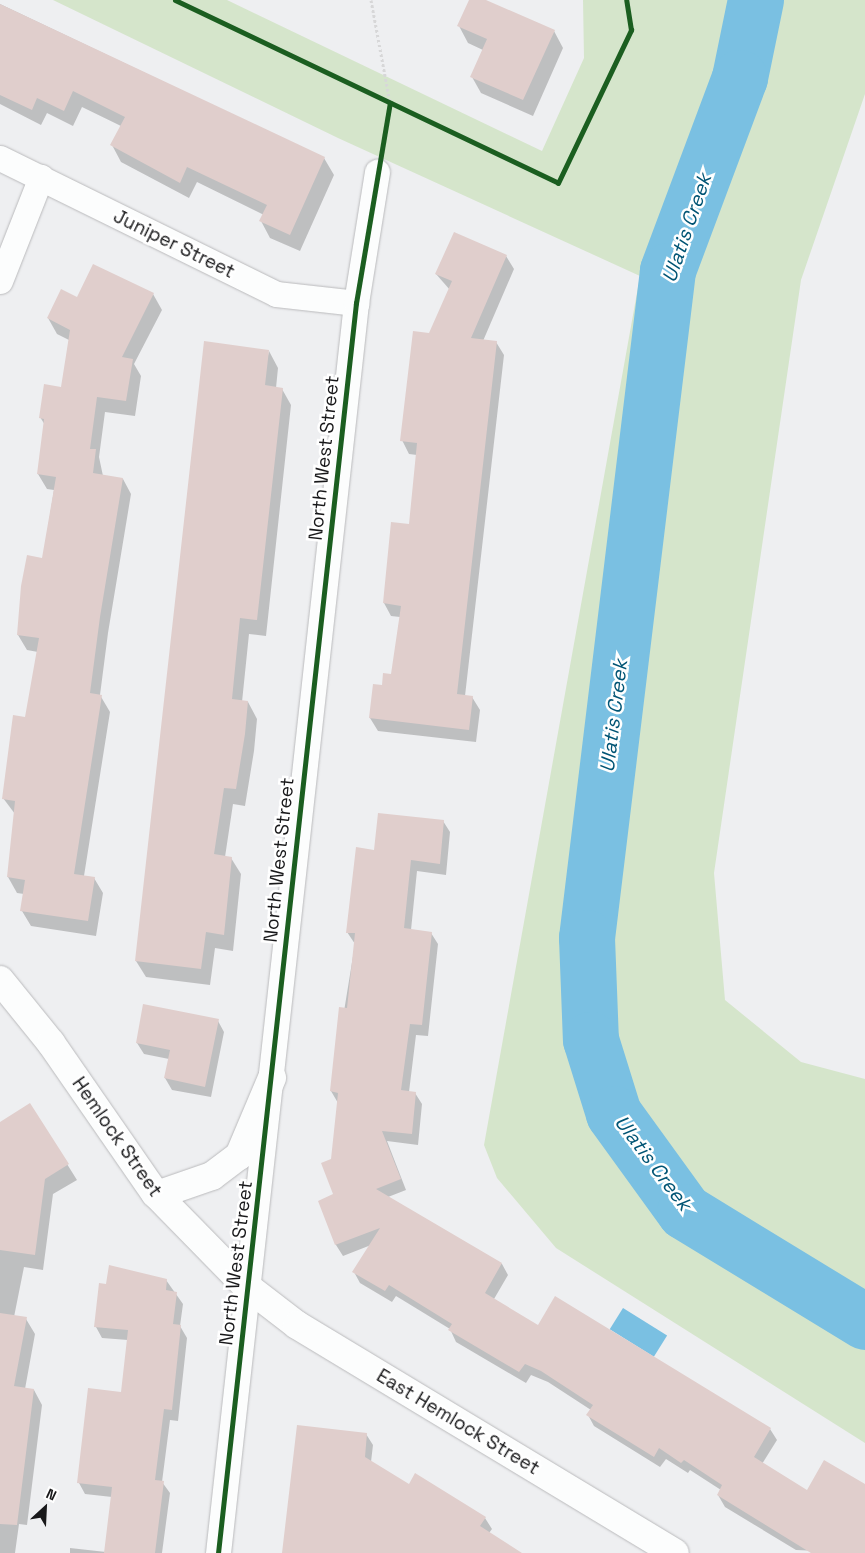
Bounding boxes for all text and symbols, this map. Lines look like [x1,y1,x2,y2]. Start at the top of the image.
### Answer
water label: Ulatis Creek [657,171,717,285]
street label: Juniper Street [110,205,238,283]
street label: North West Street [304,374,344,542]
water label: Ulatis Creek [595,658,633,774]
street label: North West Street [259,776,299,944]
street label: Hemlock Street [67,1073,167,1201]
water label: Ulatis Creek [609,1111,697,1215]
street label: North West Street [215,1179,257,1347]
street label: East Hemlock Street [372,1364,544,1480]
north arrow [20,1483,70,1533]
text: N [43,1484,59,1505]

